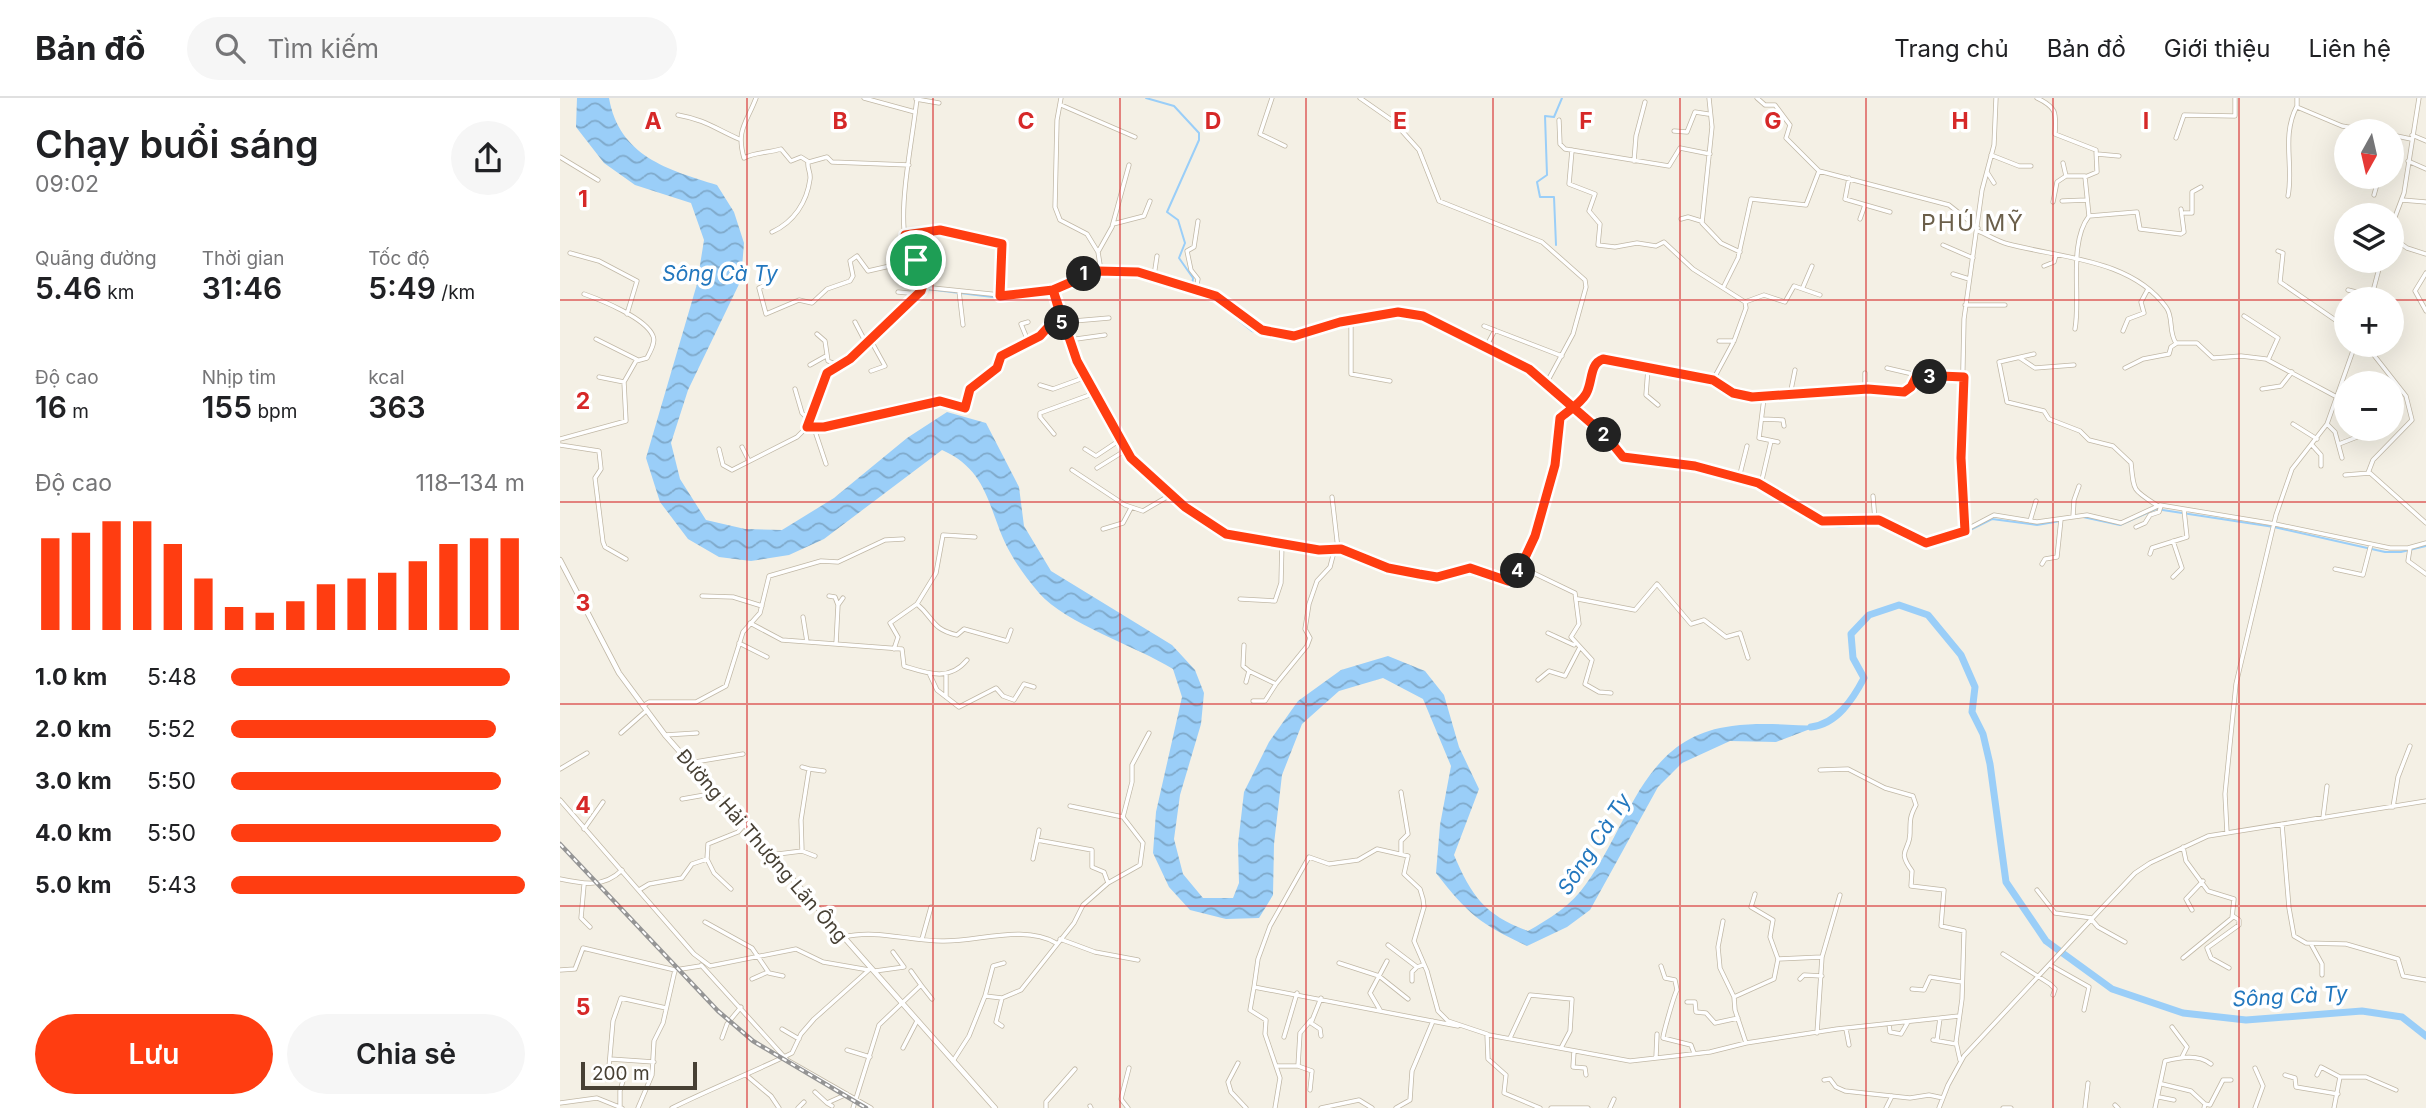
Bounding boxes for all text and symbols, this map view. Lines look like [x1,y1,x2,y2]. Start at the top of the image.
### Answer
search box [187,17,677,80]
text: Bản đồ [35,28,145,68]
icon: search [211,29,249,67]
text: Tìm kiếm [267,33,379,64]
text: Trang chủ [1894,34,2009,63]
text: Bản đồ [2047,34,2126,63]
text: Giới thiệu [2164,34,2271,63]
text: Liên hệ [2309,34,2391,63]
text: A [644,107,662,135]
text: B [832,107,848,135]
text: C [1017,107,1035,135]
text: D [1205,107,1221,135]
text: E [1393,107,1407,135]
text: F [1579,107,1593,135]
text: G [1764,107,1782,135]
text: H [1951,107,1969,135]
text: I [2143,107,2149,135]
north arrow [2334,119,2404,189]
map controls [2334,119,2404,441]
text: Chạy buổi sáng [35,121,319,167]
button: share [451,121,525,195]
text: 09:02 [35,170,99,198]
text: 1 [578,185,588,213]
button: layers [2334,203,2404,273]
district label: PHÚ MỸ [1921,209,2025,237]
pin [886,230,946,290]
icon: arrive [897,241,935,279]
text: Quãng đường [35,247,157,270]
text: Thời gian [202,247,285,270]
text: Tốc độ [368,247,430,270]
pin: 1 [1066,256,1102,292]
water label: Sông Cà Ty [662,261,779,286]
text: 1 [1079,262,1088,285]
text: 5.46 [35,270,102,306]
text: 31:46 [202,270,282,306]
text: 5:49 [368,270,436,306]
text: km [102,281,134,304]
text: /km [436,281,475,304]
button: + [2334,287,2404,357]
pin: 5 [1044,306,1080,341]
text: 5 [1055,311,1068,334]
pin: 3 [1912,360,1948,394]
text: 3 [1923,365,1936,388]
text: Độ cao [35,366,99,389]
text: Nhịp tim [202,366,276,389]
text: kcal [368,366,405,389]
button: − [2334,371,2404,441]
text: 2 [576,387,590,415]
text: 16 [35,389,67,425]
text: 155 [202,389,252,425]
text: 363 [368,389,426,425]
text: m [67,400,89,423]
text: bpm [252,400,297,423]
pin: 2 [1586,418,1622,452]
text: 2 [1598,423,1609,446]
text: Độ cao [35,469,112,497]
text: 118–134 m [416,469,525,497]
pin: 4 [1500,554,1536,588]
text: 4 [1511,559,1524,582]
text: 3 [576,589,590,617]
text: 1.0 km [35,663,107,691]
text: 5:48 [147,663,197,691]
text: 2.0 km [35,715,112,743]
text: 5:52 [147,715,196,743]
street label: Đường Hải Thượng Lãn Ông [672,745,852,947]
text: 3.0 km [35,767,112,795]
text: 5:50 [147,767,196,795]
water label: Sông Cà Ty [1552,788,1637,899]
text: 4 [575,791,591,819]
text: 4.0 km [35,819,112,847]
text: 5:50 [147,819,196,847]
text: 5.0 km [35,871,111,899]
text: 5:43 [147,871,197,899]
water label: Sông Cà Ty [2232,980,2349,1012]
text: 5 [576,993,590,1021]
button: Lưu [35,1014,273,1094]
button: Chia sẻ [287,1014,525,1094]
scale bar [581,1059,696,1091]
text: 200 m [592,1062,650,1085]

